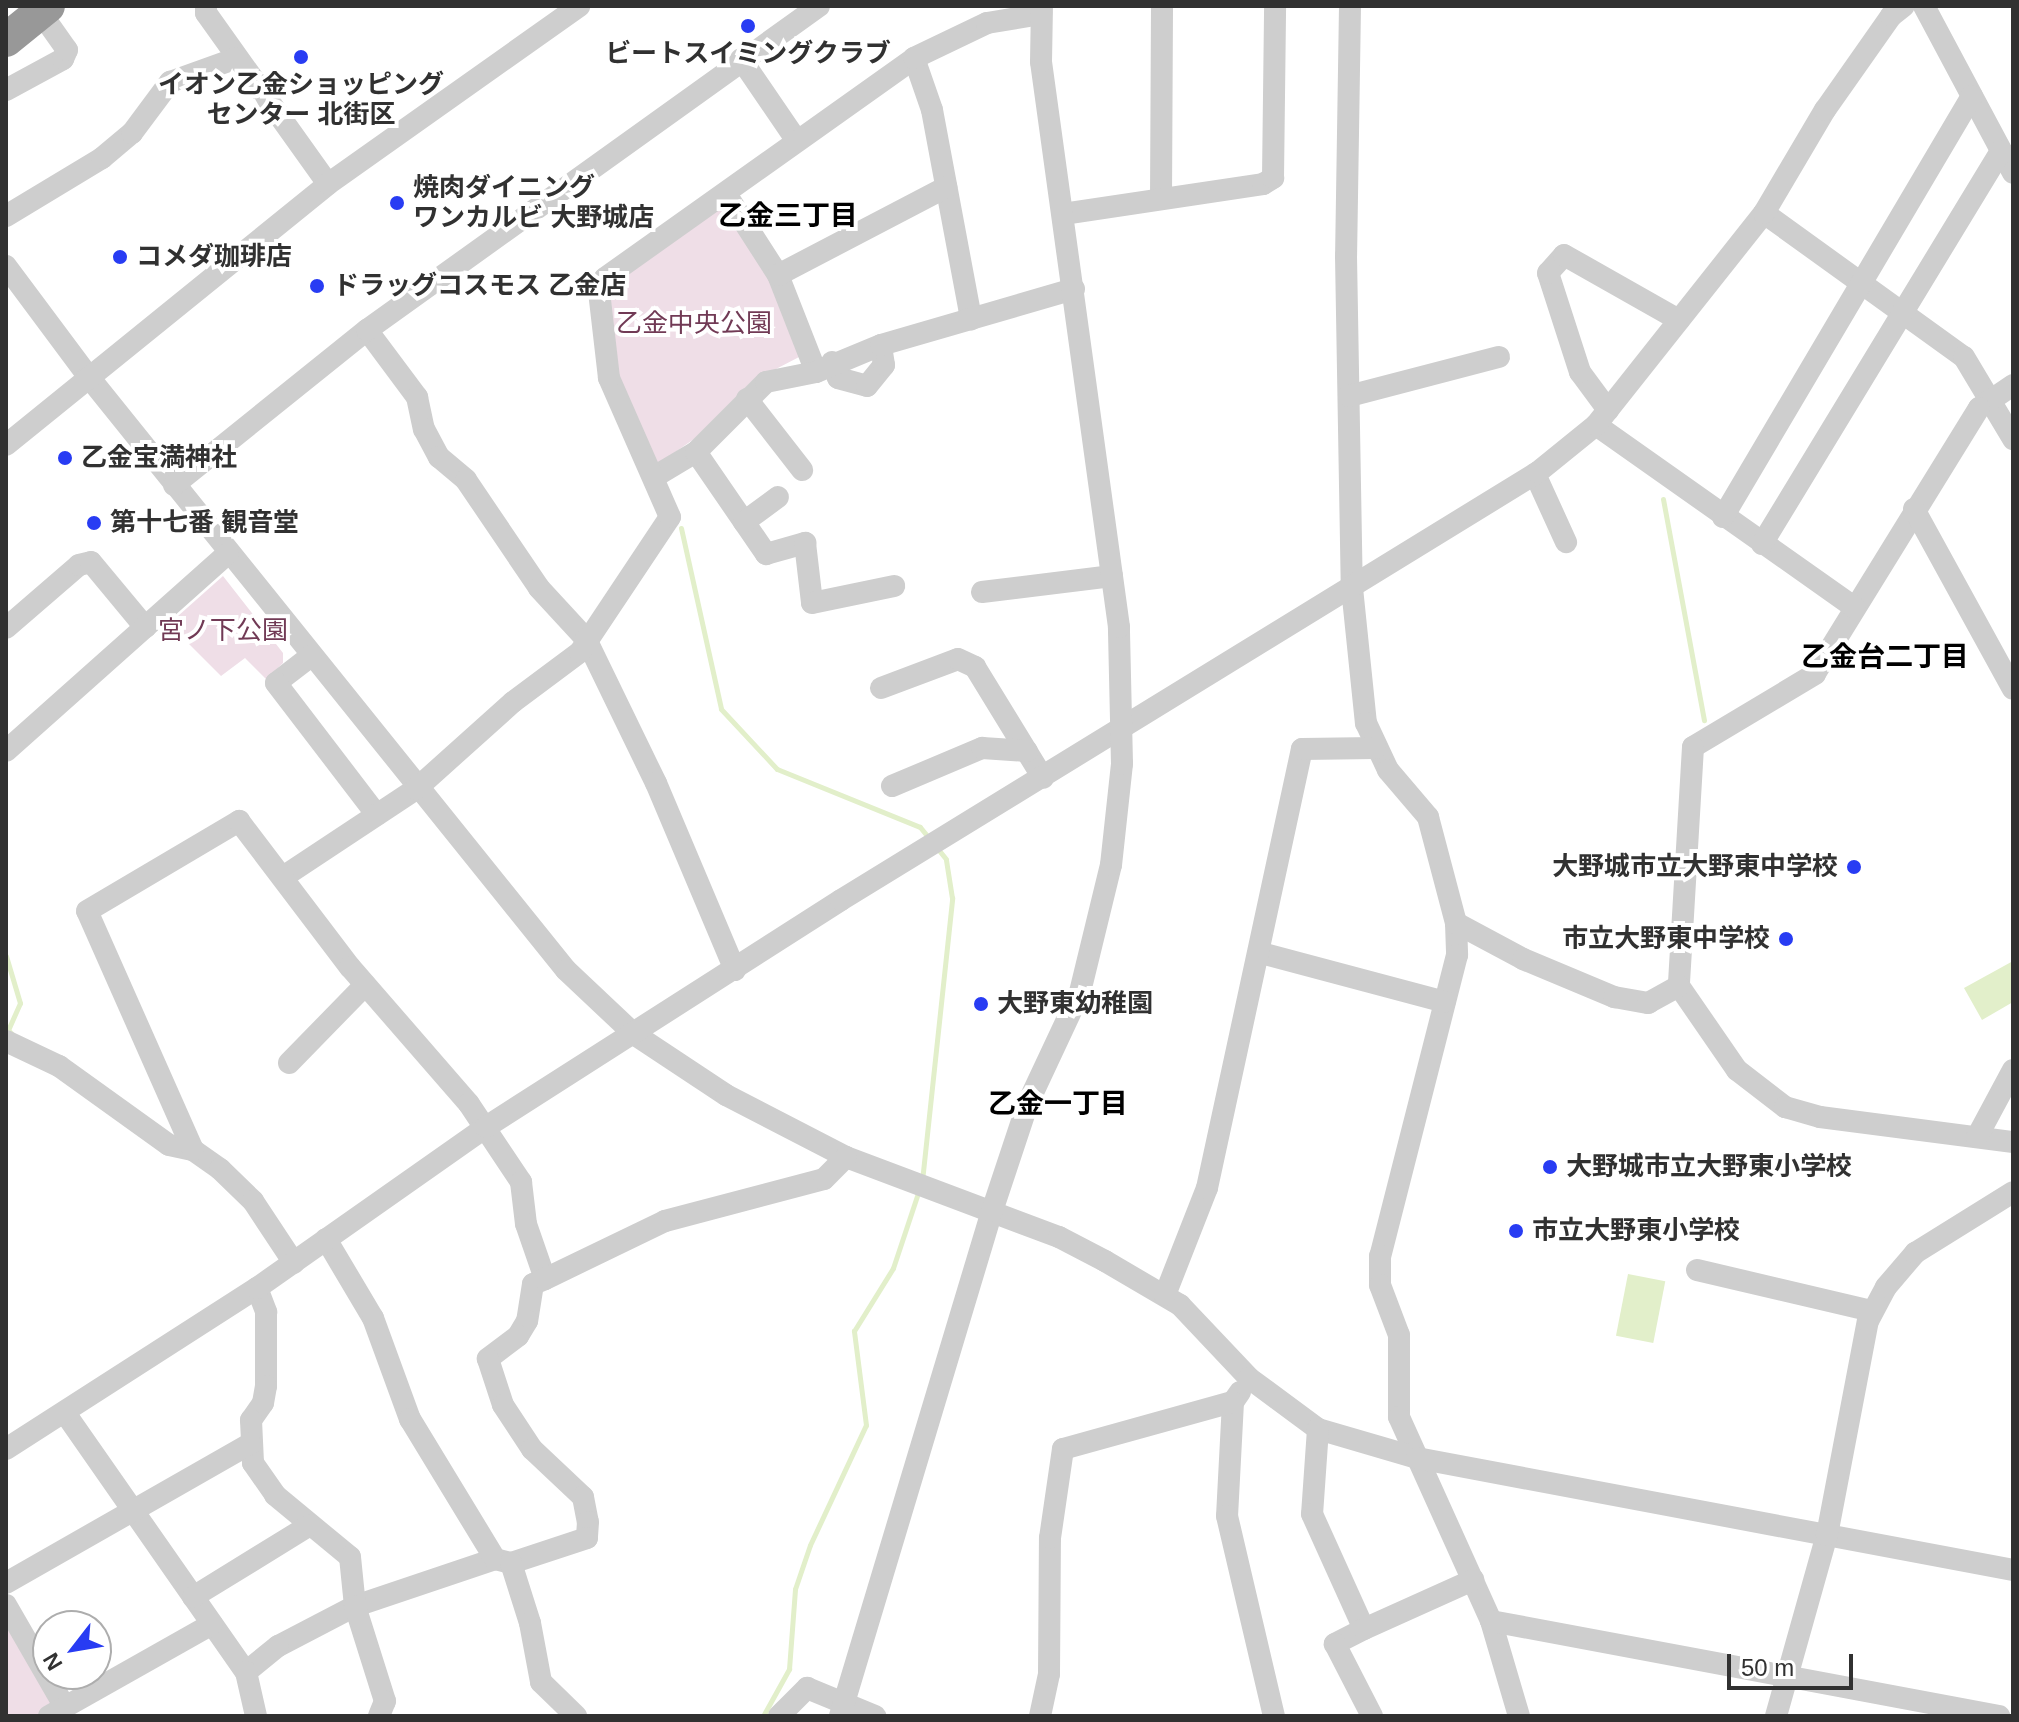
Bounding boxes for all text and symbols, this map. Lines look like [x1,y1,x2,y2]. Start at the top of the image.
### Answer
marker: ビートスイミングクラブ [739,17,757,35]
place label: ビートスイミングクラブ [605,38,891,70]
marker: イオン乙金ショッピング センター 北街区 [292,48,310,66]
place label: イオン乙金ショッピング センター 北街区 [158,69,444,130]
place label: 焼肉ダイニング ワンカルビ 大野城店 [413,172,654,234]
marker: 焼肉ダイニング ワンカルビ 大野城店 [388,194,406,212]
district label: 乙金三丁目 [718,199,858,233]
place label: コメダ珈琲店 [136,241,292,273]
marker: コメダ珈琲店 [111,248,129,266]
place label: ドラッグコスモス 乙金店 [333,270,626,302]
marker: ドラッグコスモス 乙金店 [308,277,326,295]
park label: 乙金中央公園 [616,308,772,340]
place label: 乙金宝満神社 [81,442,237,474]
marker: 乙金宝満神社 [56,449,74,467]
place label: 第十七番 観音堂 [110,507,299,539]
marker: 第十七番 観音堂 [85,514,103,532]
park label: 宮ノ下公園 [158,615,288,647]
district label: 乙金台二丁目 [1801,640,1969,674]
place label: 大野城市立大野東中学校 [1552,851,1838,883]
marker: 大野城市立大野東中学校 [1845,858,1863,876]
place label: 市立大野東中学校 [1562,923,1770,955]
marker: 市立大野東中学校 [1777,930,1795,948]
place label: 大野東幼稚園 [997,988,1153,1020]
marker: 大野東幼稚園 [972,995,990,1013]
district label: 乙金一丁目 [988,1087,1128,1121]
place label: 大野城市立大野東小学校 [1566,1151,1852,1183]
marker: 大野城市立大野東小学校 [1541,1158,1559,1176]
place label: 市立大野東小学校 [1532,1215,1740,1247]
marker: 市立大野東小学校 [1507,1222,1525,1240]
north arrow [32,1610,112,1690]
scale bar [1731,1638,1857,1688]
text: N [38,1648,68,1675]
text: 50 m [1741,1654,1794,1681]

